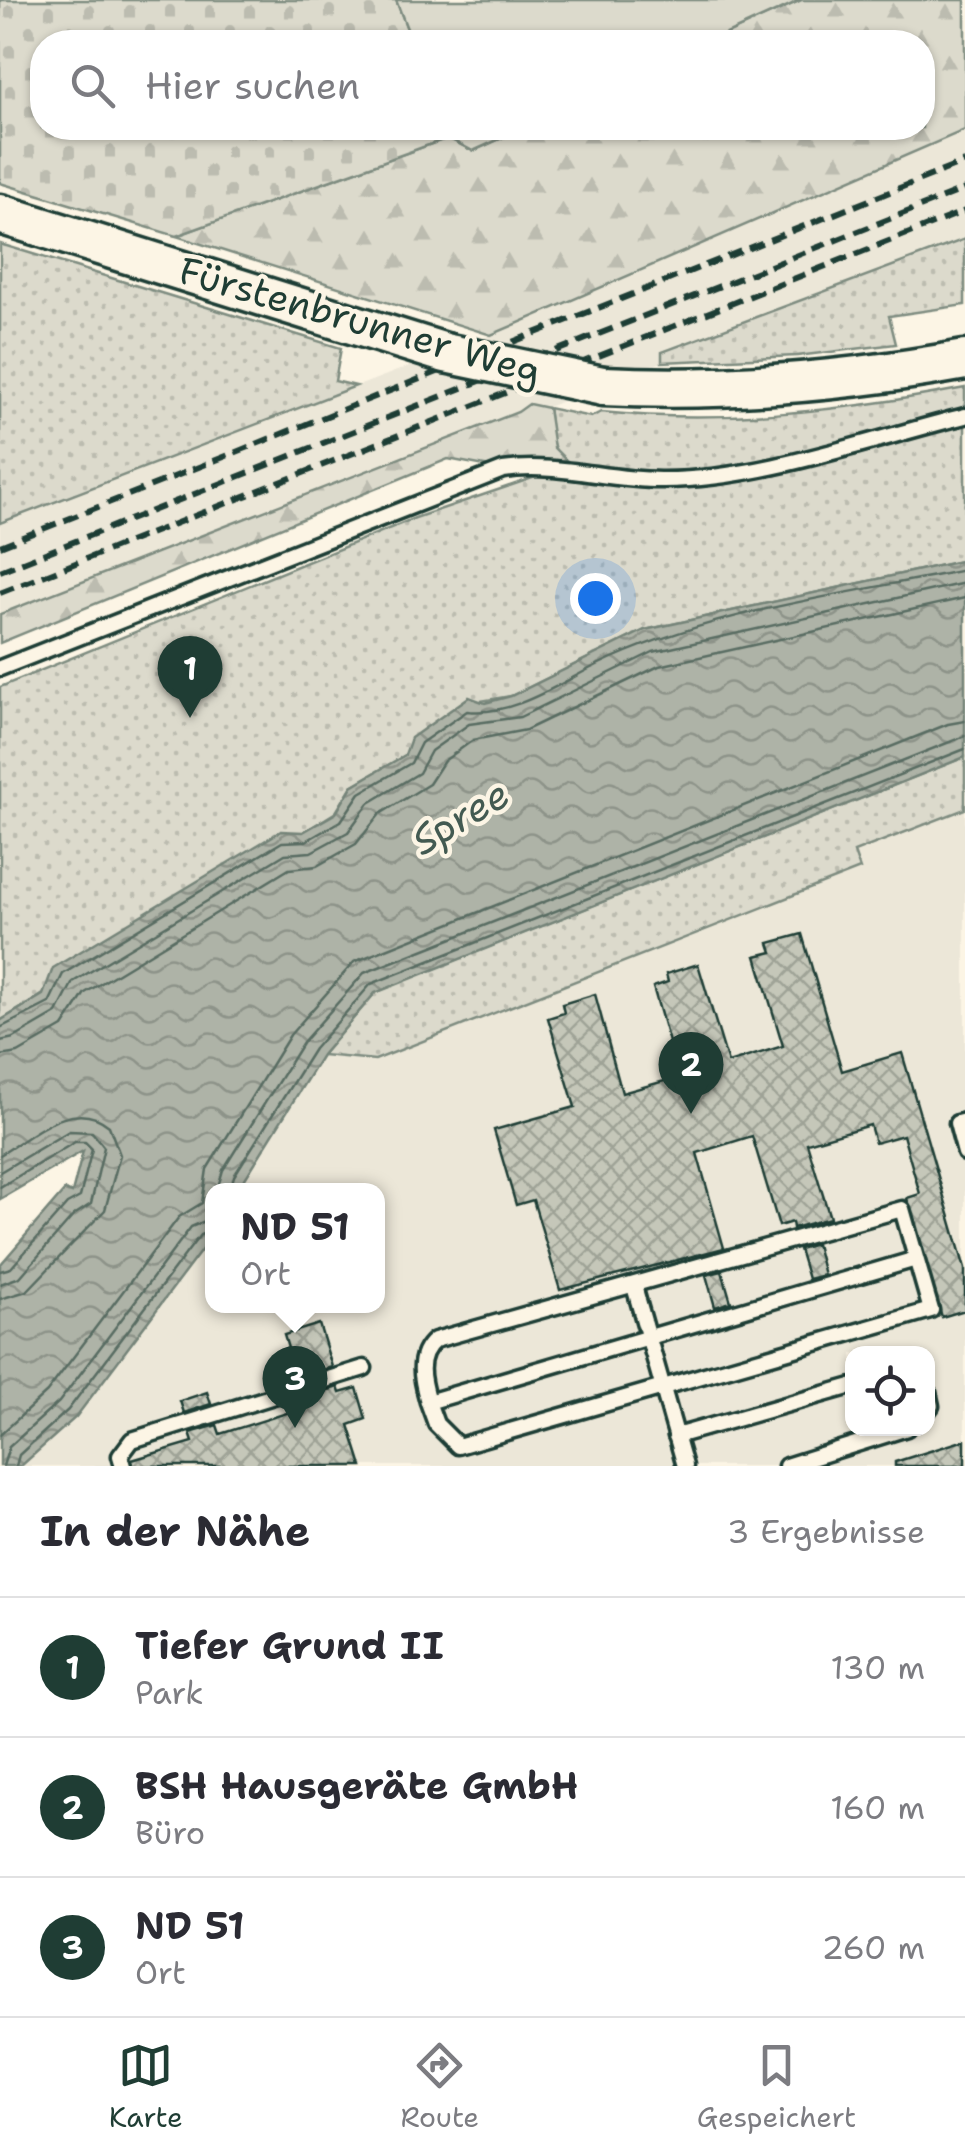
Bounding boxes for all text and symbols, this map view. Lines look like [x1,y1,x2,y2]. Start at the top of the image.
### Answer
search box [30,30,935,140]
icon: search [65,58,120,113]
text: Hier suchen [145,60,360,111]
street label: Fürstenbrunner Weg [173,244,547,397]
your location [570,573,621,624]
pin: 1 [158,636,222,718]
water label: Spree [401,767,519,867]
pin: 2 [658,1032,724,1114]
popup [205,1183,385,1313]
text: ND 51 [240,1201,350,1252]
text: Ort [240,1252,291,1295]
pin: 3 [262,1346,328,1428]
map controls [845,1346,935,1436]
button: locate [845,1346,935,1436]
text: In der Nähe [40,1503,310,1559]
text: 3 Ergebnisse [727,1510,925,1553]
text: Tiefer Grund II [135,1620,444,1671]
text: 1 [65,1646,80,1689]
text: 130 m [830,1646,925,1689]
text: Park [135,1671,204,1714]
text: BSH Hausgeräte GmbH [135,1760,578,1811]
text: 2 [61,1786,84,1829]
text: 160 m [830,1786,925,1829]
text: Büro [135,1811,205,1854]
text: ND 51 [135,1900,245,1951]
text: 3 [61,1926,84,1969]
text: 260 m [822,1926,925,1969]
text: Ort [135,1951,186,1994]
tab: Karte [109,2038,183,2136]
tab: Route [400,2038,479,2136]
tab: Gespeichert [697,2038,856,2136]

